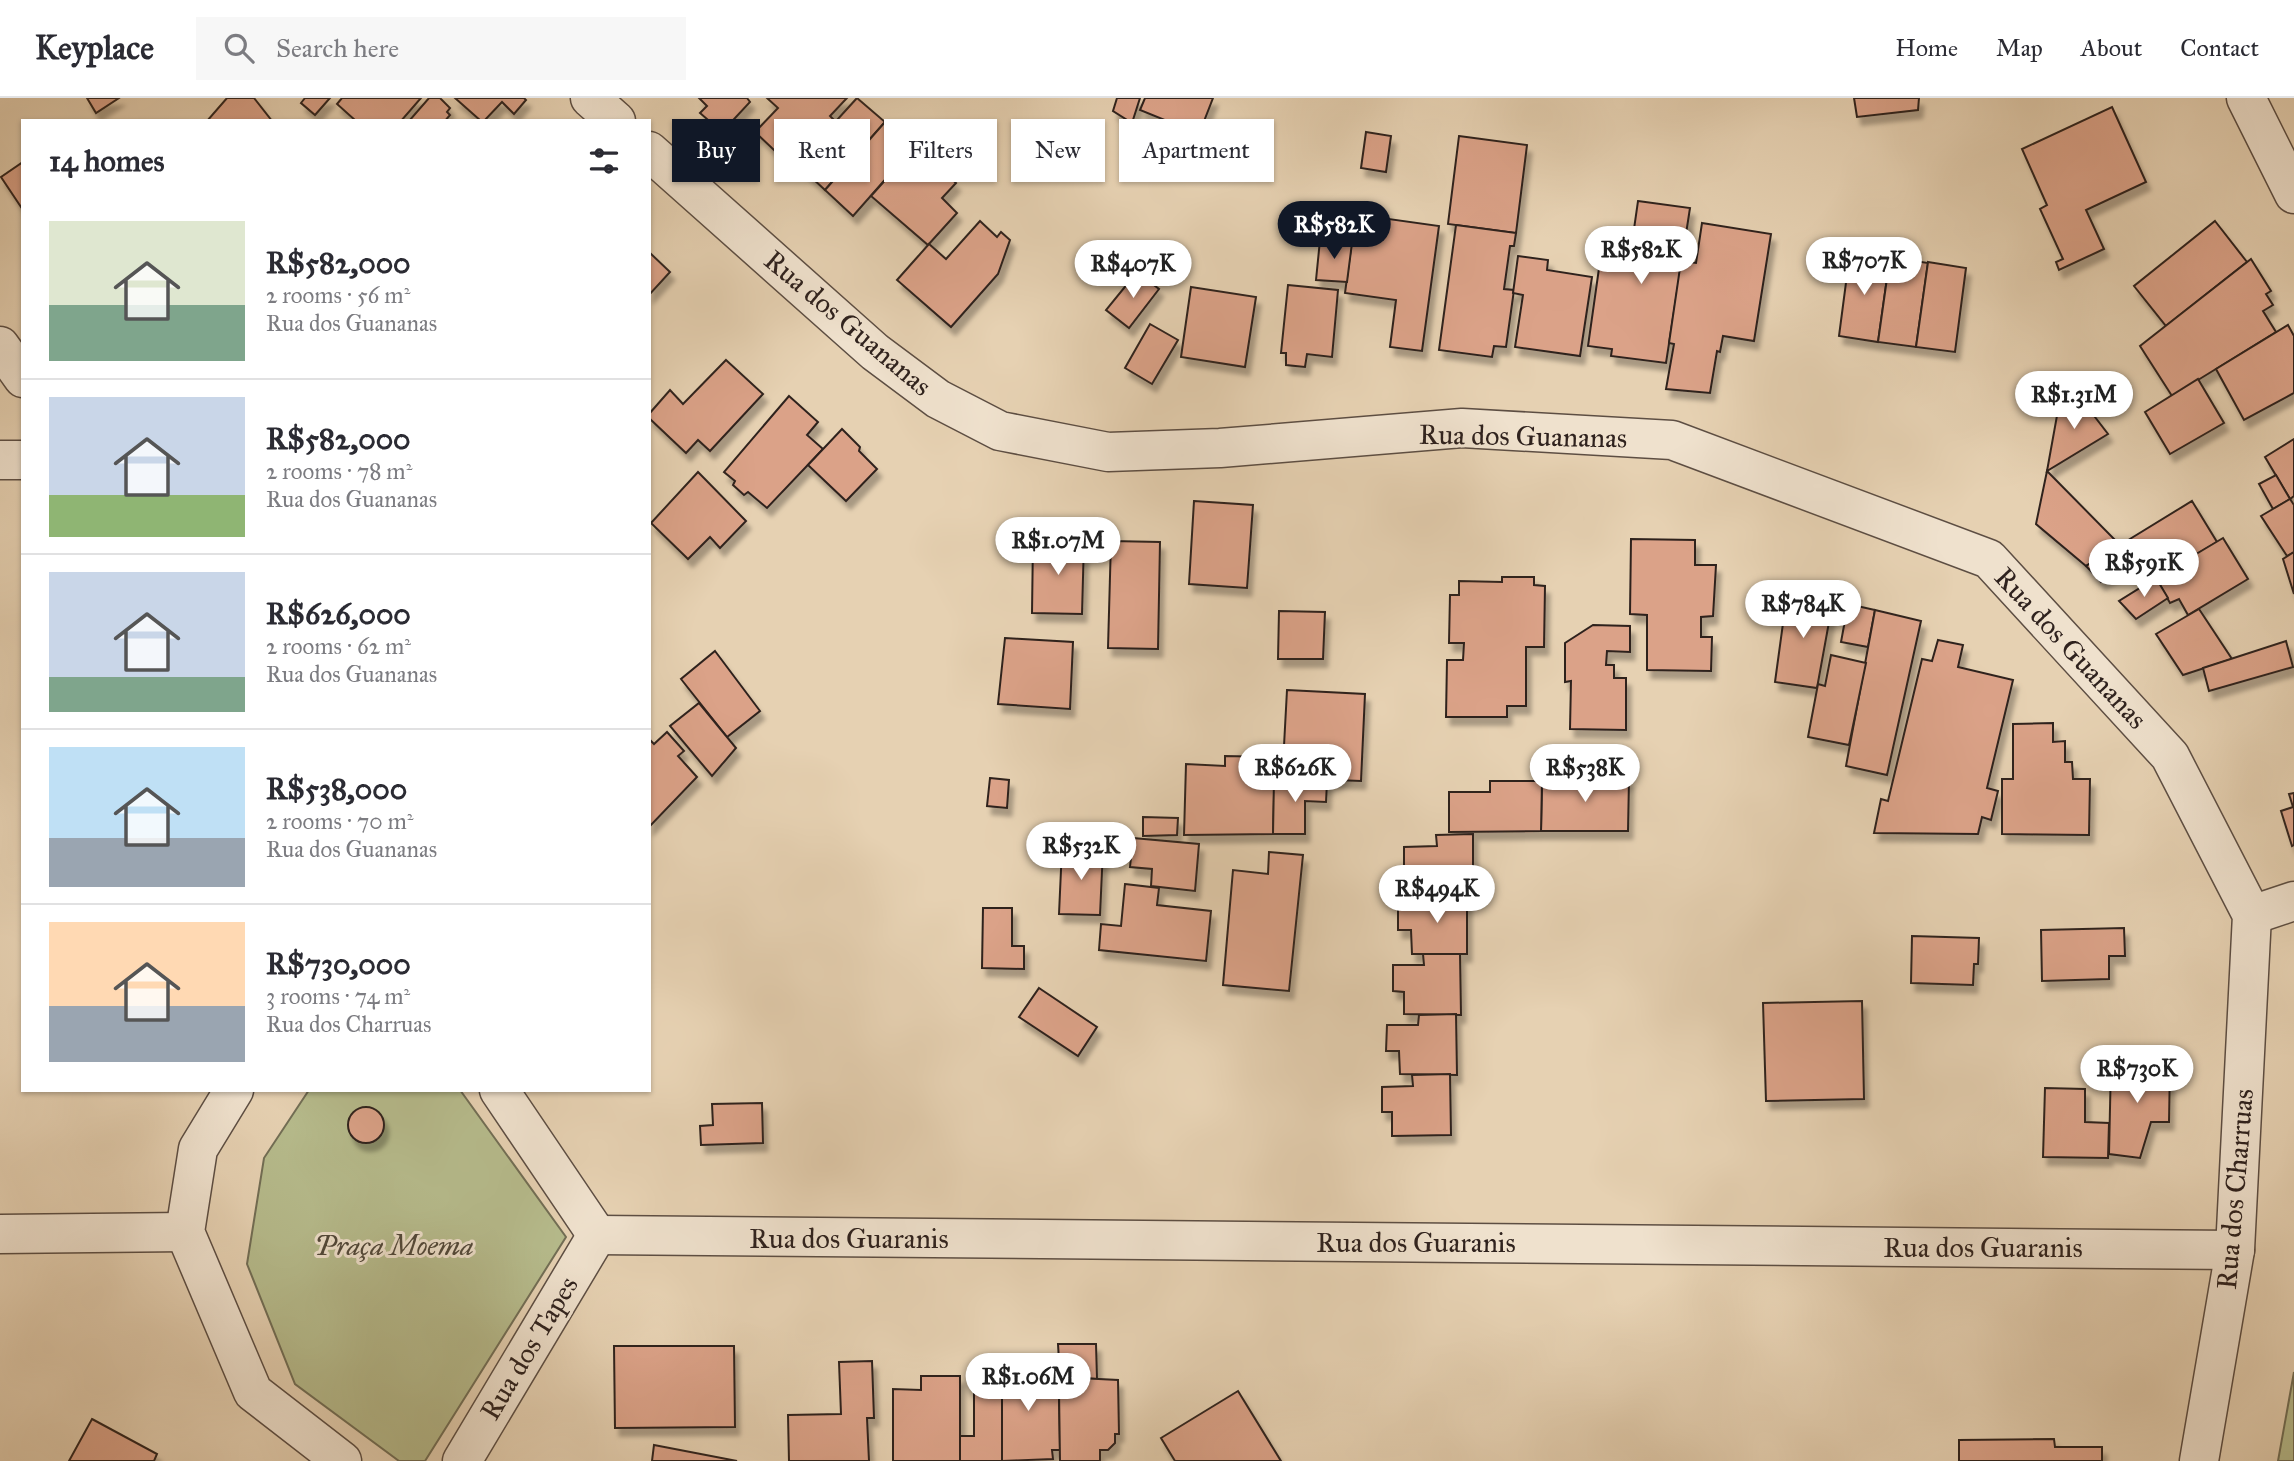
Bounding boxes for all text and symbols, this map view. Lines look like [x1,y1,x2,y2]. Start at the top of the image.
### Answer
search box [196,17,686,80]
text: Keyplace [35,28,154,68]
icon: search [220,29,258,67]
text: Search here [276,32,399,64]
text: Home [1895,33,1958,63]
text: Map [1996,33,2043,63]
text: About [2081,33,2142,63]
text: Contact [2180,33,2259,63]
chip: Buy [672,119,760,182]
chip: Rent [774,119,870,182]
chip: Filters [884,119,997,182]
chip: New [1011,119,1105,182]
chip: Apartment [1119,119,1274,182]
icon: filters [585,142,623,180]
text: 14 homes [49,143,164,179]
pin: R$582K [1277,202,1391,261]
text: R$582K [1294,210,1374,238]
pin: R$582K [1584,226,1698,286]
text: R$582K [1601,235,1681,263]
pin: R$707K [1807,238,1921,297]
pin: R$407K [1076,240,1190,300]
street label: Rua dos Guananas [757,243,939,403]
text: R$582,000 [266,245,411,281]
text: R$707K [1822,246,1906,274]
icon: home [105,249,189,333]
text: R$407K [1091,249,1175,277]
text: 2 rooms · 56 m² [266,281,410,309]
text: Rua dos Guananas [266,309,437,337]
pin: R$1.31M [2009,372,2139,431]
text: R$1.31M [2031,380,2117,408]
street label: Rua dos Guananas [1419,417,1627,455]
text: R$582,000 [266,421,411,457]
icon: home [105,425,189,509]
text: 2 rooms · 78 m² [266,457,412,485]
text: Rua dos Guananas [266,485,437,513]
pin: R$1.07M [993,518,1123,577]
text: R$1.07M [1011,526,1105,554]
pin: R$591K [2087,540,2201,599]
text: R$591K [2105,548,2183,576]
street label: Rua dos Guananas [1987,560,2155,736]
pin: R$784K [1746,580,1860,640]
text: R$784K [1761,589,1845,617]
text: R$626,000 [266,596,411,632]
icon: home [105,600,189,684]
text: 2 rooms · 62 m² [266,632,411,660]
text: Rua dos Guananas [266,660,437,688]
pin: R$626K [1238,744,1352,804]
pin: R$538K [1528,744,1642,804]
text: R$626K [1254,753,1336,781]
text: R$538K [1546,753,1624,781]
text: R$538,000 [266,771,407,807]
icon: home [105,775,189,859]
text: 2 rooms · 70 m² [266,807,414,835]
pin: R$532K [1024,822,1138,882]
text: R$532K [1042,831,1120,859]
text: Rua dos Guananas [266,835,437,863]
pin: R$494K [1380,866,1494,925]
text: R$494K [1395,874,1479,902]
text: R$730,000 [266,946,411,982]
icon: home [105,950,189,1034]
text: 3 rooms · 74 m² [266,982,410,1010]
text: Rua dos Charruas [266,1010,431,1038]
pin: R$730K [2080,1046,2194,1105]
text: R$730K [2096,1054,2178,1082]
street label: Rua dos Charruas [2209,1087,2261,1291]
street label: Rua dos Guaranis [749,1221,949,1256]
street label: Rua dos Guaranis [1316,1225,1516,1260]
park label: Praça Moema [314,1228,474,1263]
street label: Rua dos Guaranis [1883,1230,2083,1265]
street label: Rua dos Tapes [472,1270,586,1426]
pin: R$1.06M [963,1354,1093,1413]
text: R$1.06M [982,1362,1074,1390]

